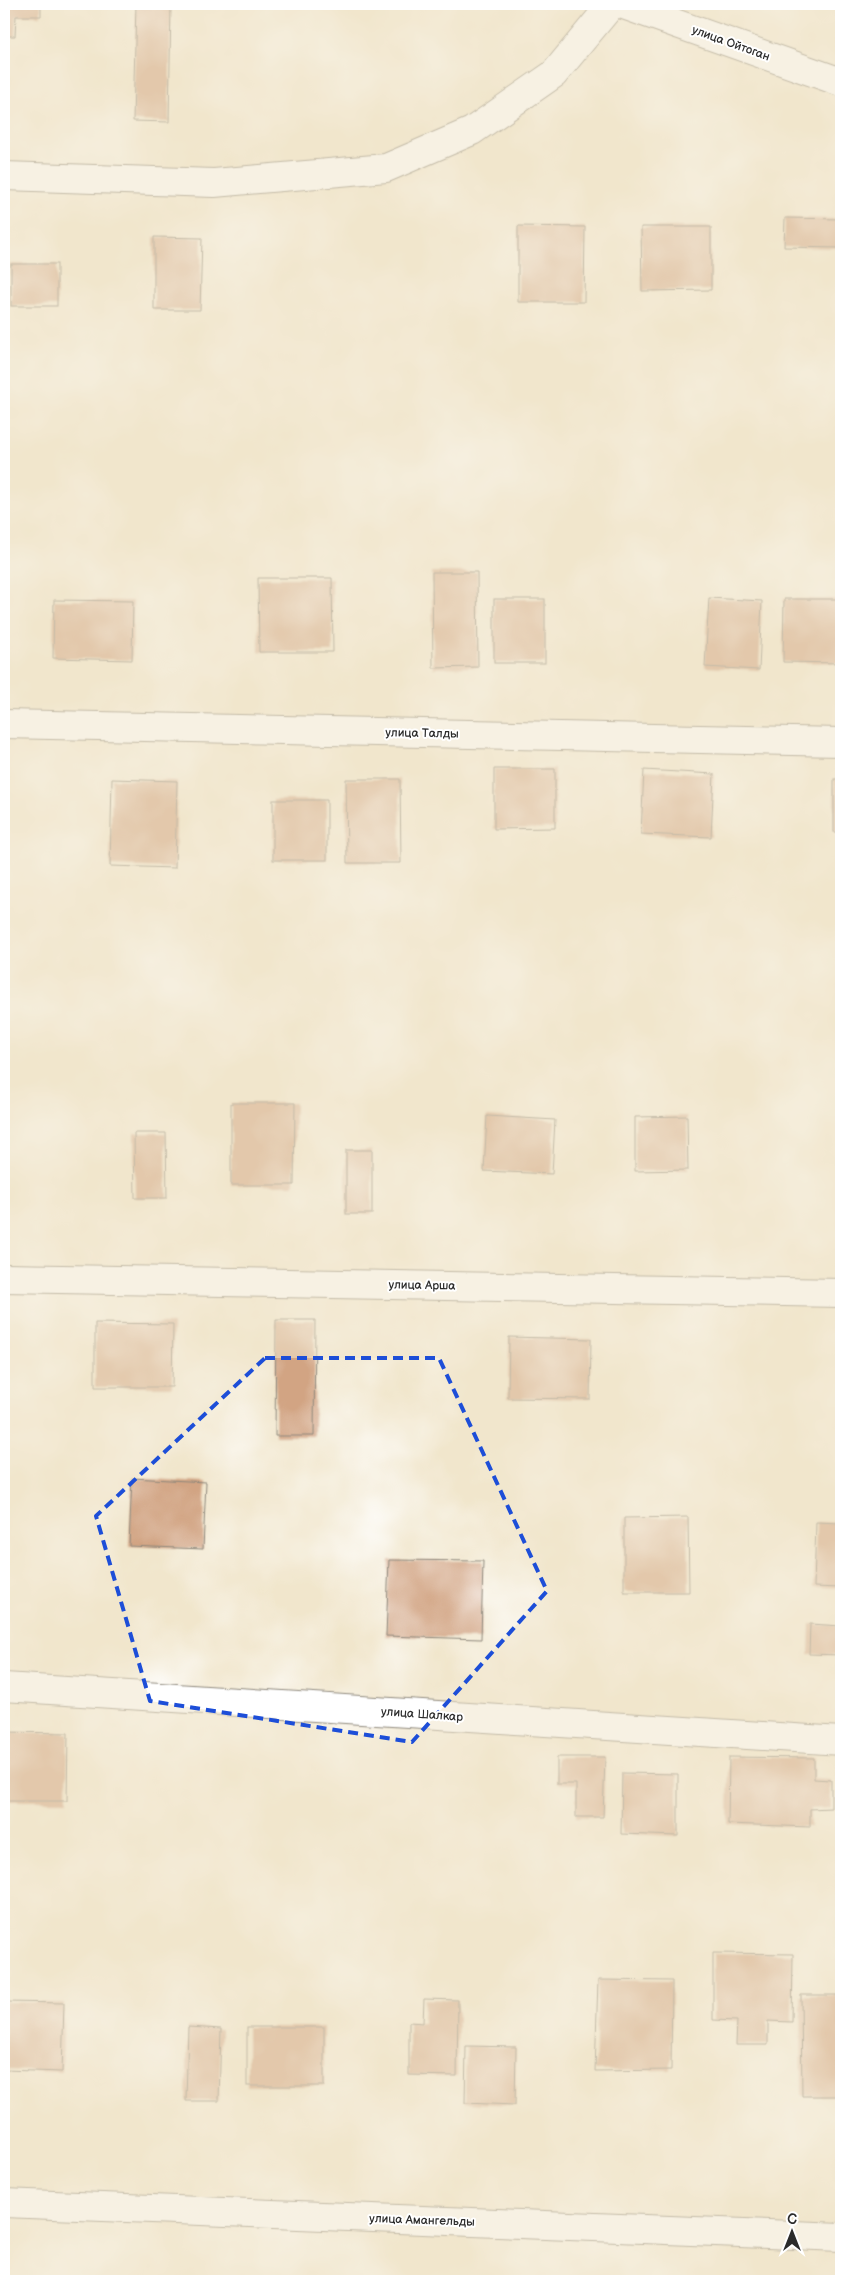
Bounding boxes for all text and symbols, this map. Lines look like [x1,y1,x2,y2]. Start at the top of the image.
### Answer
street label: улица Ойтоган [690,22,772,65]
street label: улица Талды [385,725,459,742]
street label: улица Арша [388,1277,456,1294]
street label: улица Шалкар [381,1704,464,1725]
north arrow [768,2208,818,2258]
street label: улица Амангельды [369,2211,475,2230]
text: С [787,2211,797,2228]

